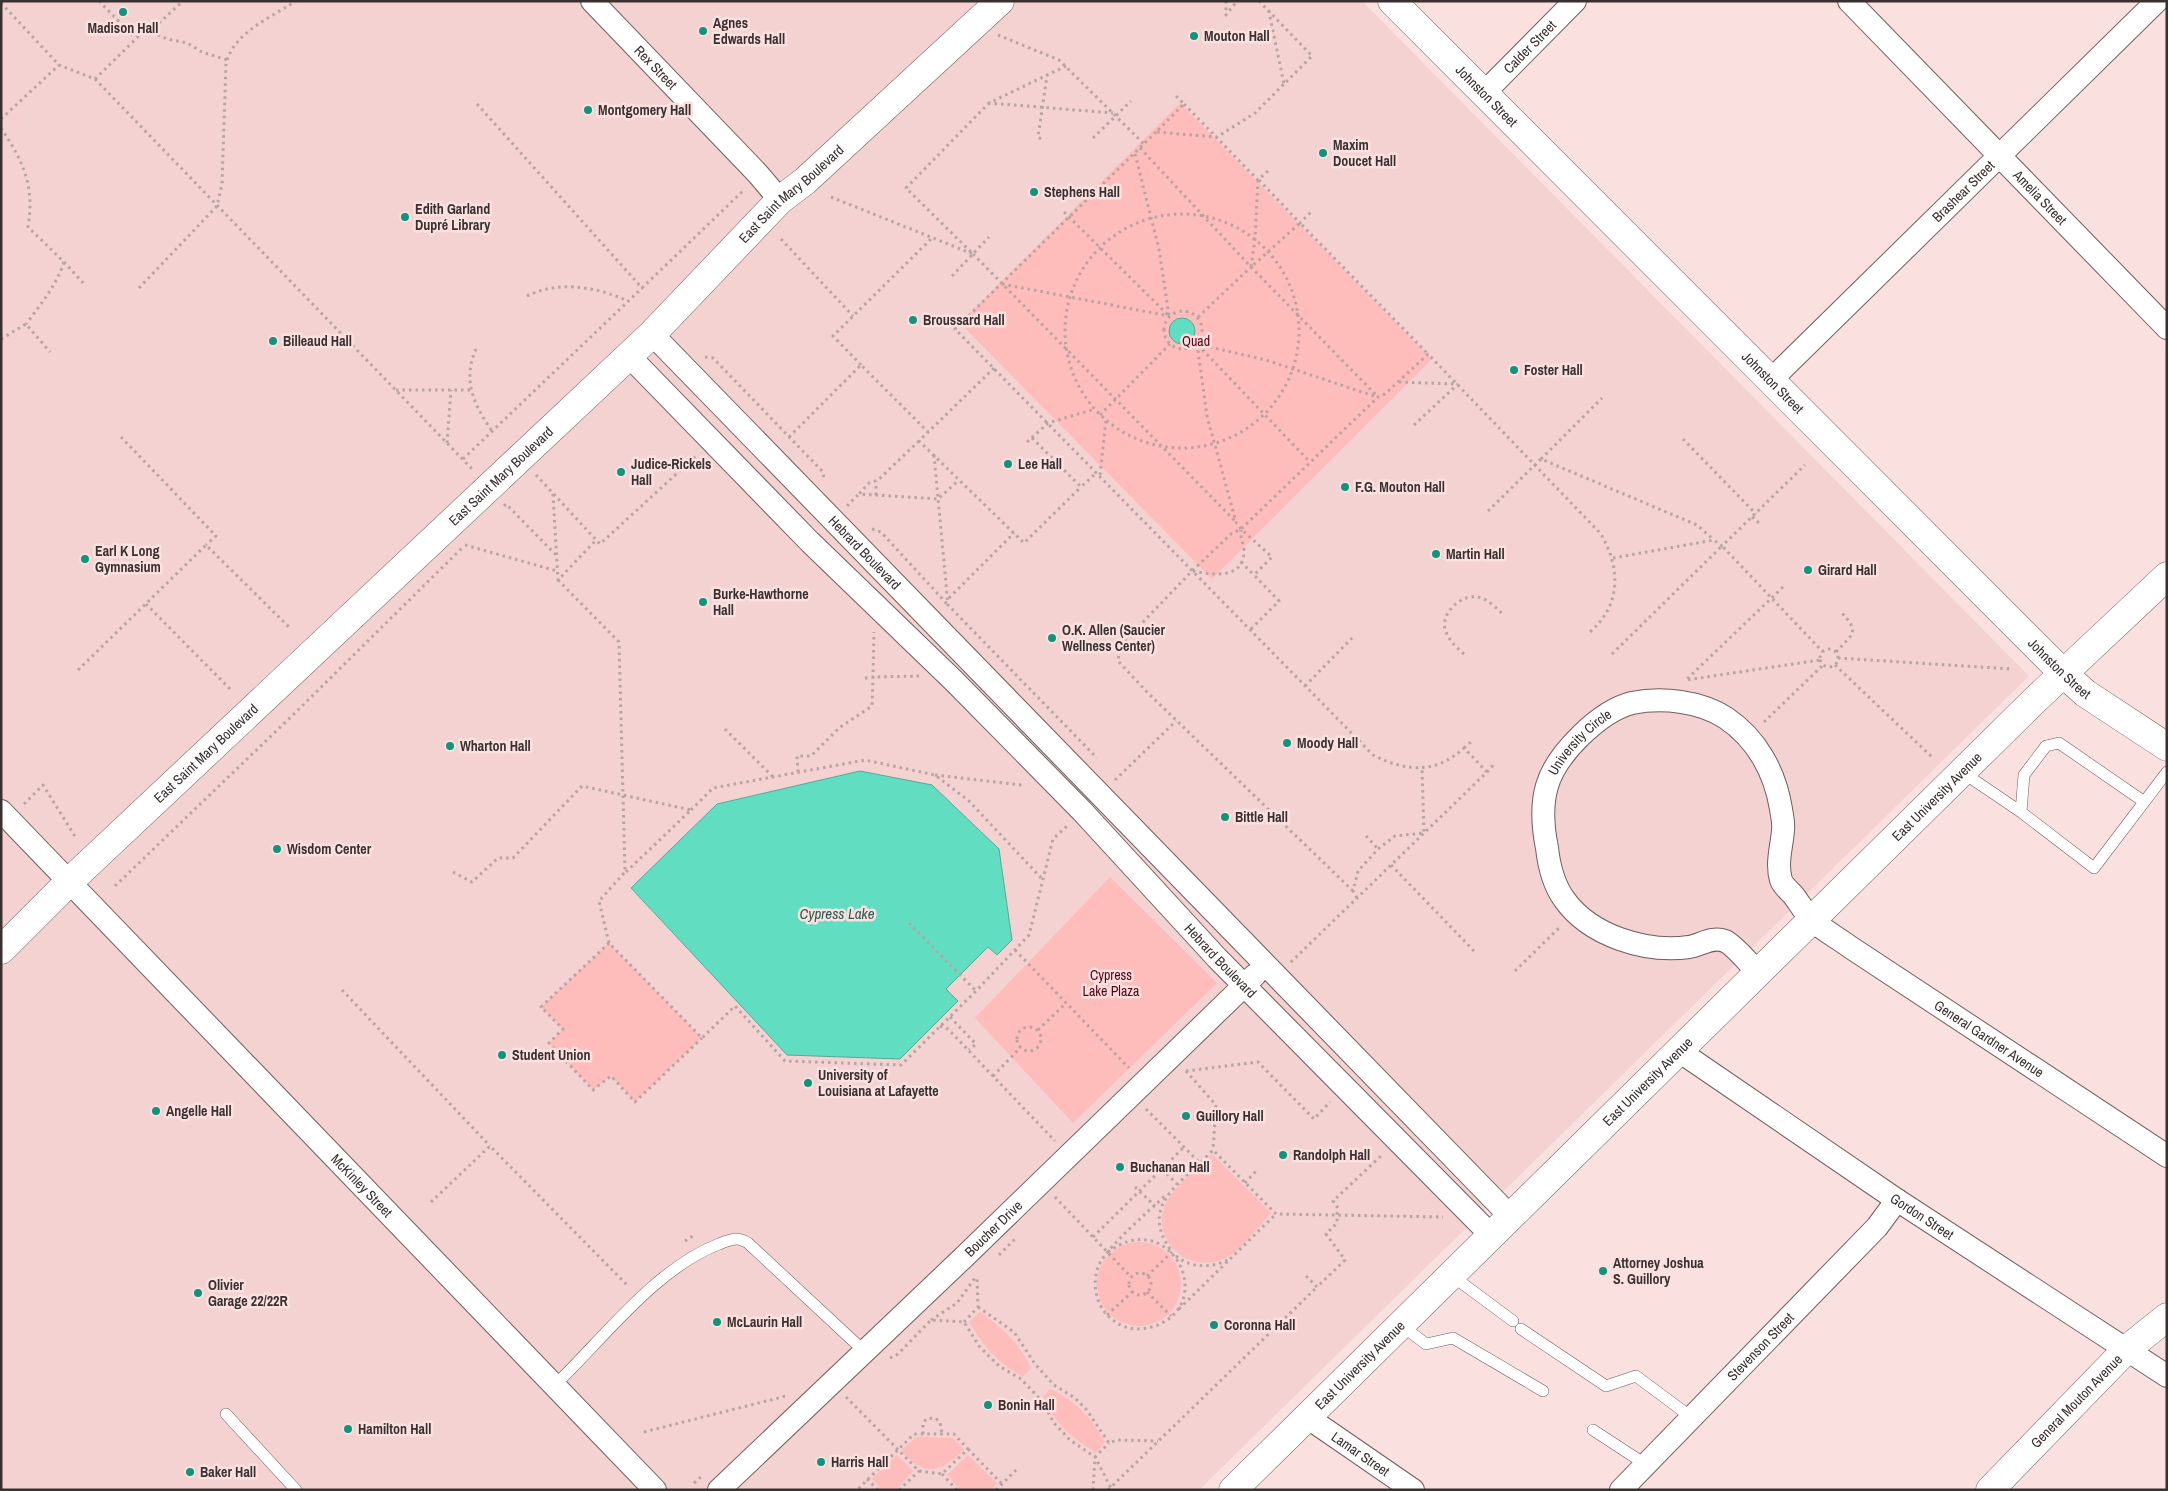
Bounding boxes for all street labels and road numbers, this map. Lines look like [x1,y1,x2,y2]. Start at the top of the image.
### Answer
street label: Calder Street [1499,16,1560,77]
street label: Rex Street [630,42,681,93]
street label: Johnston Street [1452,61,1522,131]
street label: East Saint Mary Boulevard [735,141,847,247]
street label: Brashear Street [1928,156,1998,226]
street label: Amelia Street [2009,165,2071,229]
street label: Johnston Street [1738,348,1808,417]
street label: East Saint Mary Boulevard [445,423,557,529]
street label: Hebrard Boulevard [825,512,905,593]
street label: Johnston Street [2024,634,2094,703]
street label: East Saint Mary Boulevard [150,700,262,807]
street label: University Circle [1544,705,1615,778]
street label: East University Avenue [1888,748,1986,845]
street label: Hebrard Boulevard [1181,920,1260,1002]
street label: General Gardner Avenue [1931,996,2047,1081]
street label: East University Avenue [1599,1033,1696,1130]
street label: McKinley Street [327,1150,396,1221]
street label: Gordon Street [1887,1189,1957,1244]
street label: Boucher Drive [961,1197,1026,1261]
street label: Stevenson Street [1723,1309,1798,1385]
street label: East University Avenue [1311,1317,1409,1413]
street label: General Mouton Avenue [2027,1350,2126,1452]
street label: Lamar Street [1328,1428,1393,1480]

